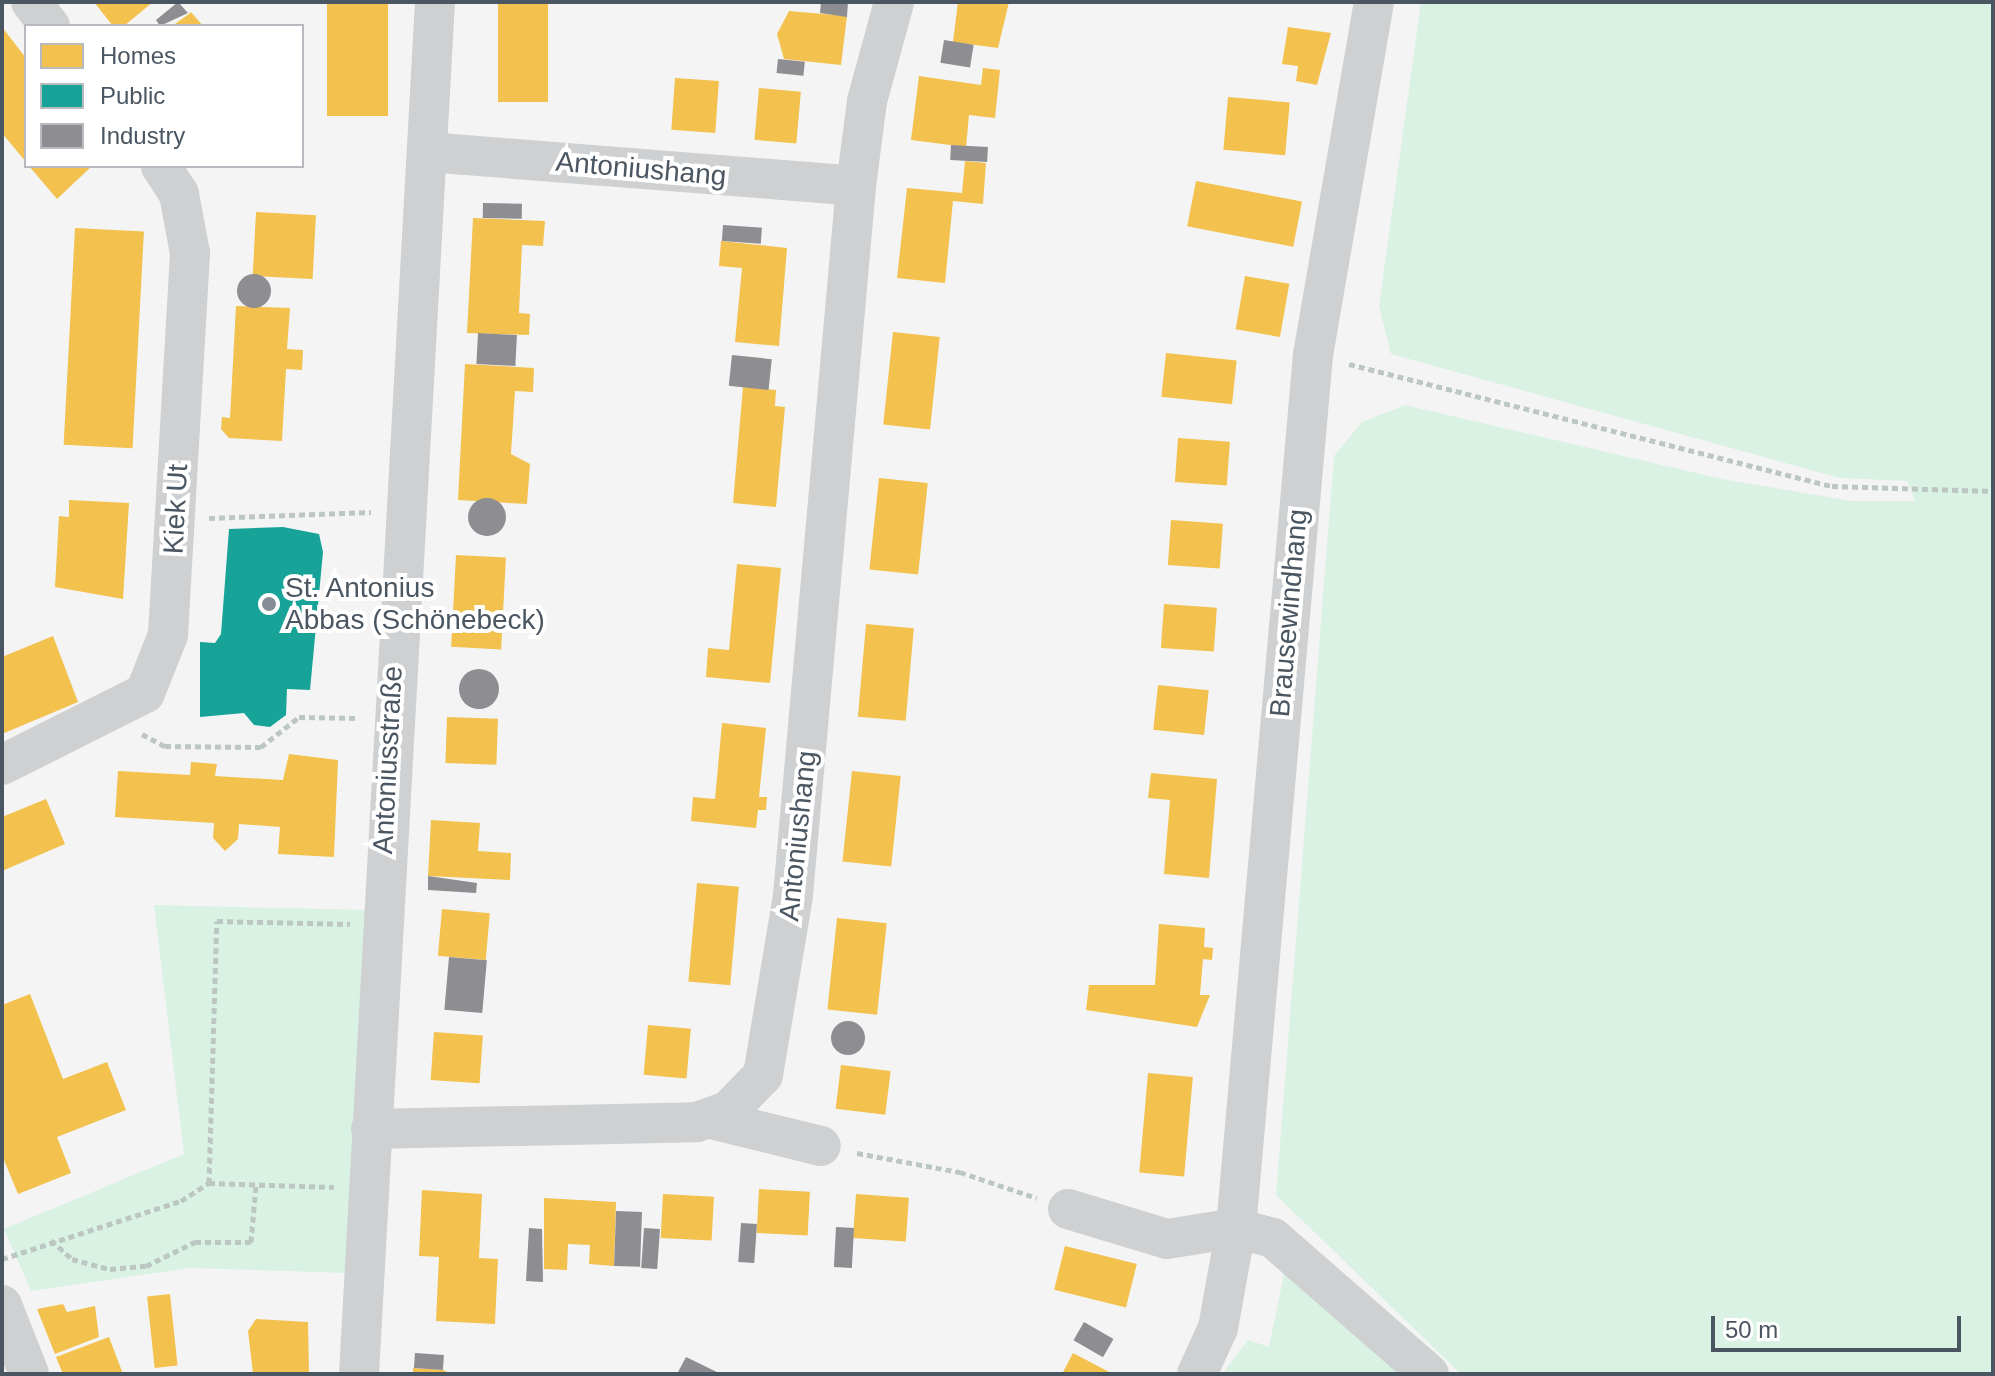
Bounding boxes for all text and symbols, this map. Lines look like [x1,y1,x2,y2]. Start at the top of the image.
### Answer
legend [24,24,304,168]
text: Homes [100,42,176,69]
text: Public [100,82,165,109]
text: Industry [100,122,185,149]
street label: Antoniushang [554,145,728,193]
street label: Kiek Ut [157,463,195,555]
street label: Brausewindhang [1263,508,1315,718]
place label: St. Antonius Abbas (Schönebeck) [285,571,545,637]
marker: St. Antonius Abbas (Schönebeck) [260,595,278,613]
street label: Antoniusstraße [366,665,410,855]
street label: Antoniushang [772,749,824,923]
scale bar [1715,1300,1965,1350]
text: 50 m [1725,1316,1778,1343]

